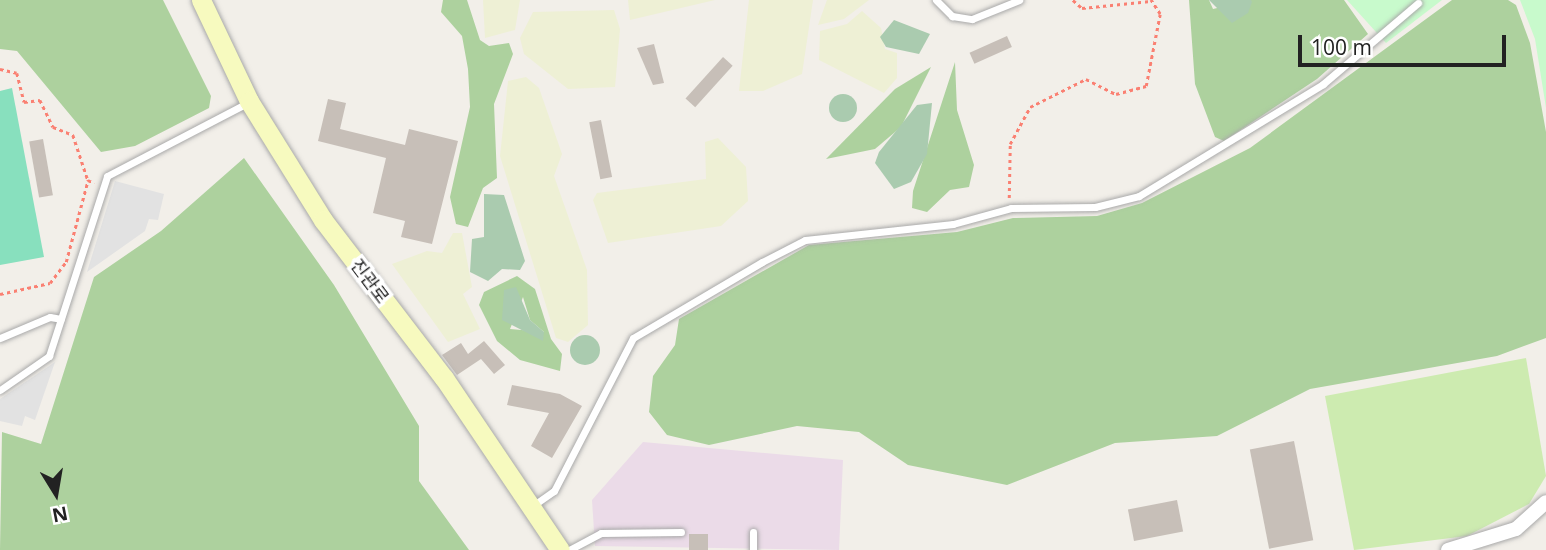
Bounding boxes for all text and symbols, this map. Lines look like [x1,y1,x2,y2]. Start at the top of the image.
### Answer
scale bar [1301,21,1509,65]
text: 100 m [1311,33,1372,61]
street label: 진관로 [346,255,394,307]
north arrow [21,459,91,529]
text: N [50,500,70,529]

